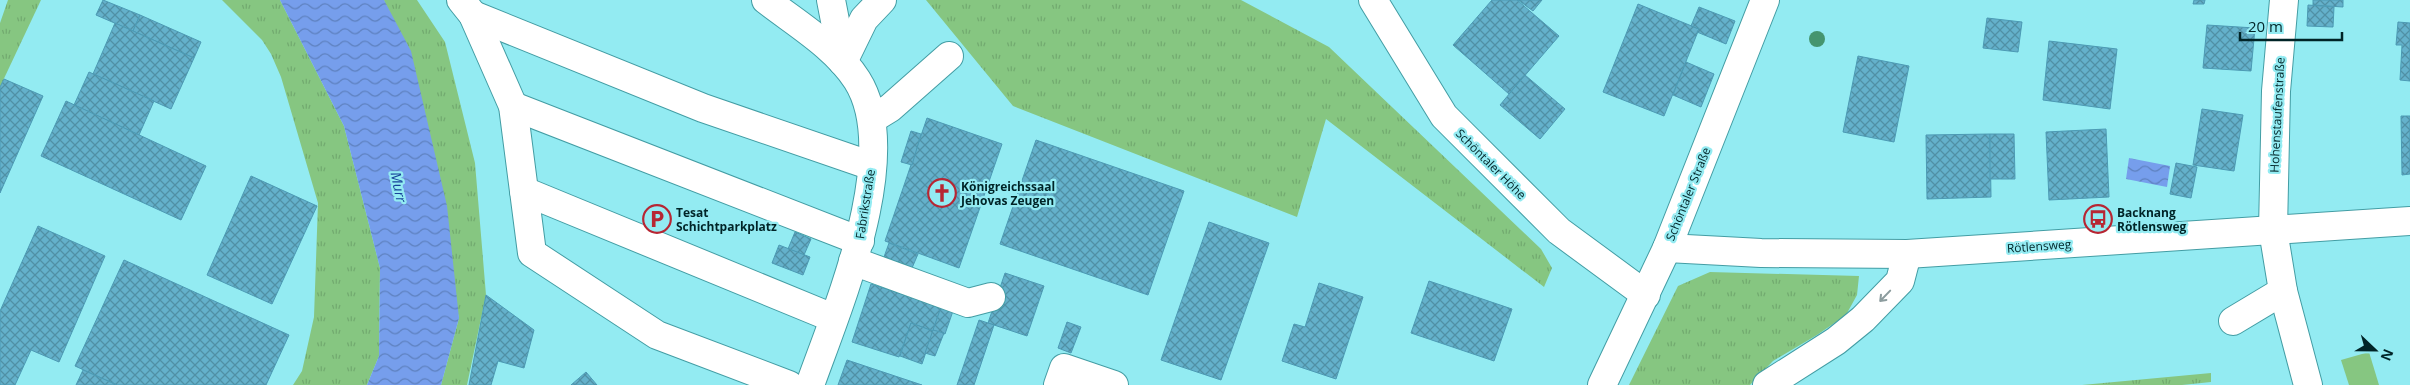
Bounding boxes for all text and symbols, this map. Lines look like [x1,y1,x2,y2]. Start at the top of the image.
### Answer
scale bar [2240,10,2342,42]
text: 20 m [2248,16,2283,36]
street label: Hohenstaufenstraße [2265,57,2289,173]
street label: Schöntaler Höhe [1452,125,1530,203]
street label: Schöntaler Straße [1661,144,1715,243]
street label: Fabrikstraße [851,168,879,240]
water label: Murr [387,170,412,205]
church icon: Königreichssaal Jehovas Zeugen [927,178,957,208]
place label: Königreichssaal Jehovas Zeugen [960,178,1055,209]
parking icon: Tesat Schichtparkplatz [642,204,672,234]
place label: Tesat Schichtparkplatz [676,204,777,235]
bus stop icon: Backnang Rötlensweg [2083,204,2113,234]
place label: Backnang Rötlensweg [2117,204,2187,235]
street label: Rötlensweg [2006,235,2072,257]
one-way arrow [1879,290,1891,302]
north arrow [2350,325,2400,375]
text: N [2377,346,2398,364]

